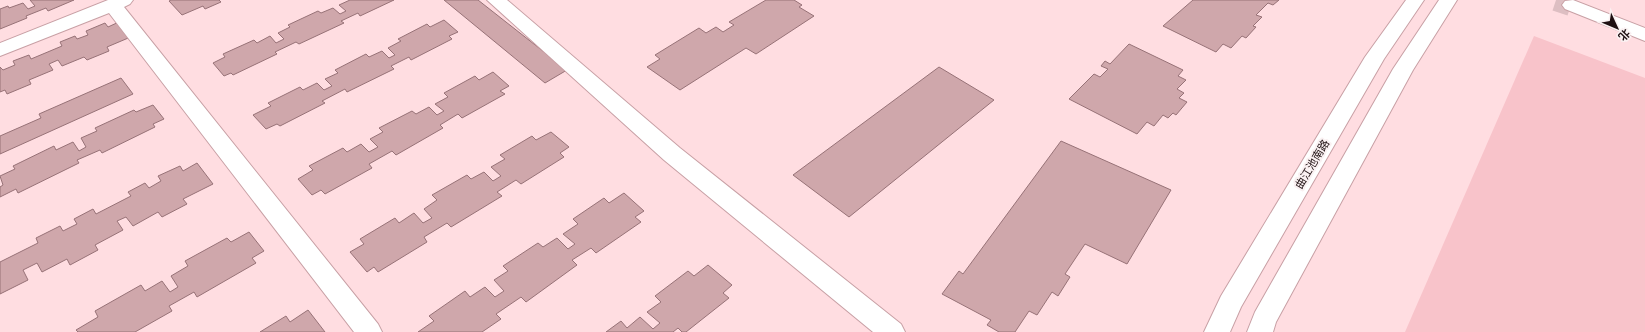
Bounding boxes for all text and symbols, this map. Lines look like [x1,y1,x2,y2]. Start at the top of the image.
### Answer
north arrow [1597,8,1637,48]
text: 北 [1616,27,1632,43]
street label: 曲江池南路 [1293,137,1331,191]

